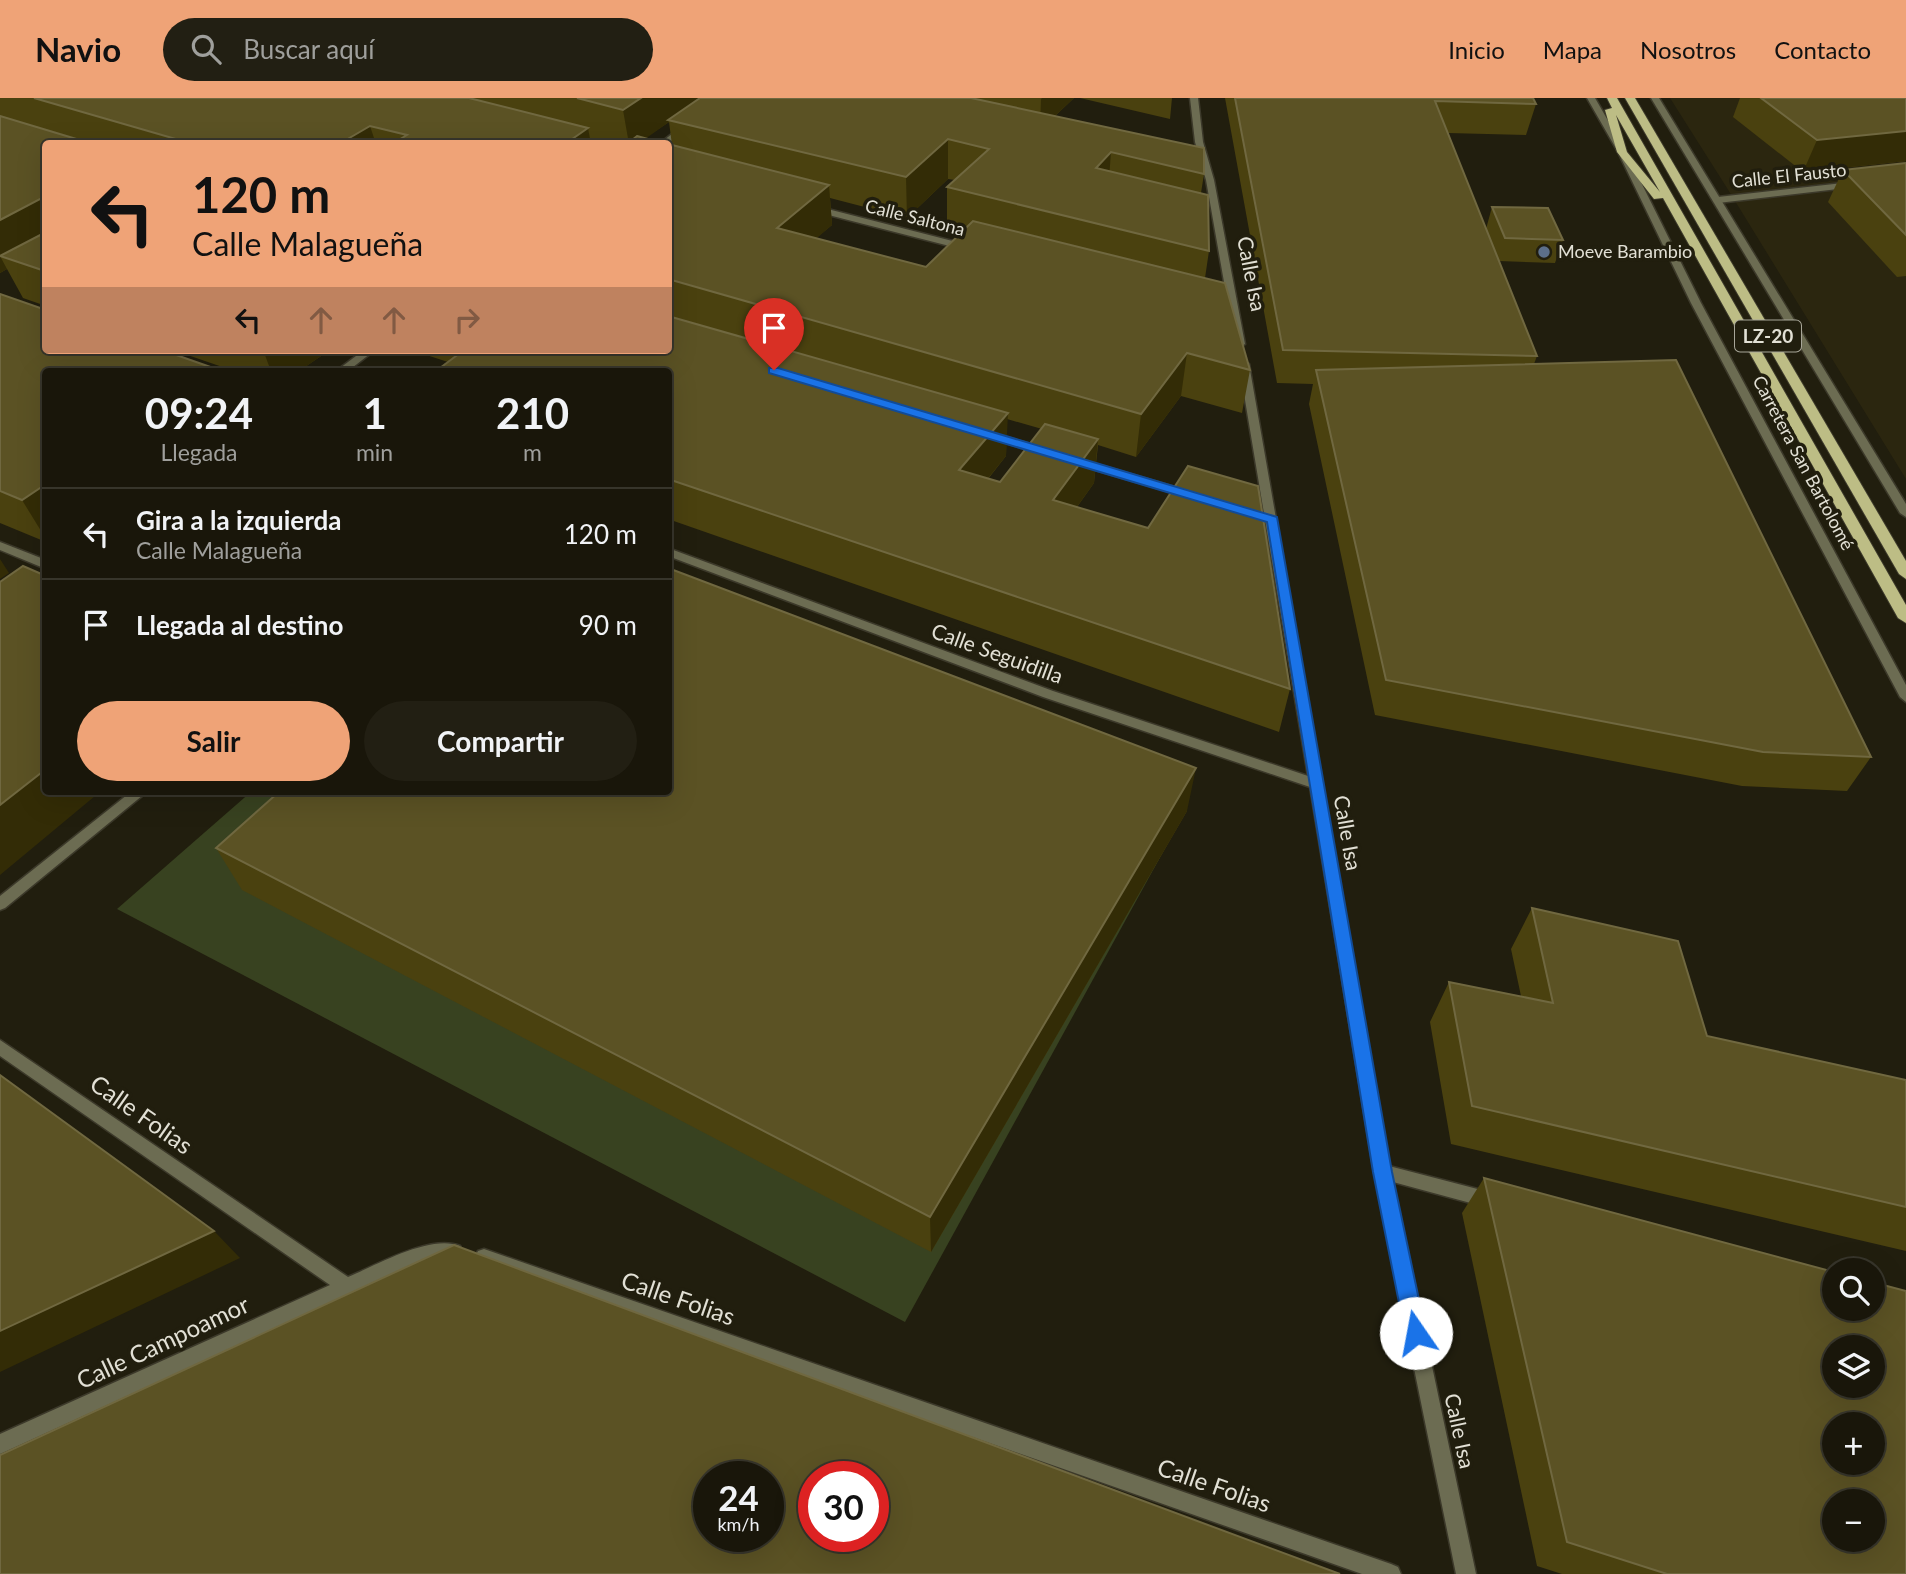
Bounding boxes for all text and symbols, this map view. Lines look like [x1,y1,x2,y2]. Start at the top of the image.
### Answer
search box [163,18,653,81]
text: Navio [35,29,121,69]
icon: search [187,30,225,68]
text: Buscar aquí [243,33,375,65]
text: Inicio [1448,35,1505,64]
text: Mapa [1543,35,1602,64]
text: Nosotros [1640,35,1736,64]
text: Contacto [1774,35,1871,64]
street label: Calle El Fausto [1731,158,1847,192]
text: 120 m [192,165,330,223]
icon: left [77,168,168,259]
street label: Calle Saltona [863,194,967,240]
text: Calle Malagueña [192,224,423,263]
street label: Calle Isa [1233,234,1272,313]
place label: Moeve Barambio [1558,240,1692,262]
marker: Moeve Barambio [1536,244,1552,260]
pin [744,298,804,370]
icon: left [229,301,267,339]
icon: ahead [302,301,340,339]
icon: ahead [375,301,413,339]
icon: right [448,301,486,339]
icon: arrive [755,309,793,347]
road number: LZ-20 [1735,320,1801,352]
street label: Carretera San Bartolomé [1748,371,1859,554]
text: 09:24 [145,388,253,438]
text: 1 [362,388,387,438]
text: 210 [496,388,569,438]
text: Llegada [160,438,238,466]
text: min [356,438,393,466]
text: m [523,438,542,466]
text: Gira a la izquierda [136,504,342,536]
icon: left [77,515,115,553]
text: 120 m [564,518,637,550]
text: Calle Malagueña [136,536,302,564]
icon: arrive [77,606,115,644]
text: Llegada al destino [136,609,343,641]
text: 90 m [579,609,637,641]
street label: Calle Seguidilla [928,617,1067,688]
button: Salir [77,701,350,781]
button: Compartir [364,701,637,781]
street label: Calle Isa [1330,793,1367,872]
street label: Calle Folias [85,1068,199,1159]
map controls [1822,1258,1885,1552]
button: search [1822,1258,1885,1321]
street label: Calle Folias [618,1265,739,1331]
street label: Calle Campoamor [72,1289,253,1394]
position arrow [1379,1296,1453,1370]
button: layers [1822,1335,1885,1398]
street label: Calle Isa [1440,1391,1481,1470]
button: + [1822,1412,1885,1475]
street label: Calle Folias [1154,1452,1275,1518]
speed limit sign: 30 [798,1461,889,1552]
text: 24 [718,1476,759,1518]
button: − [1822,1489,1885,1552]
text: km/h [717,1513,760,1535]

